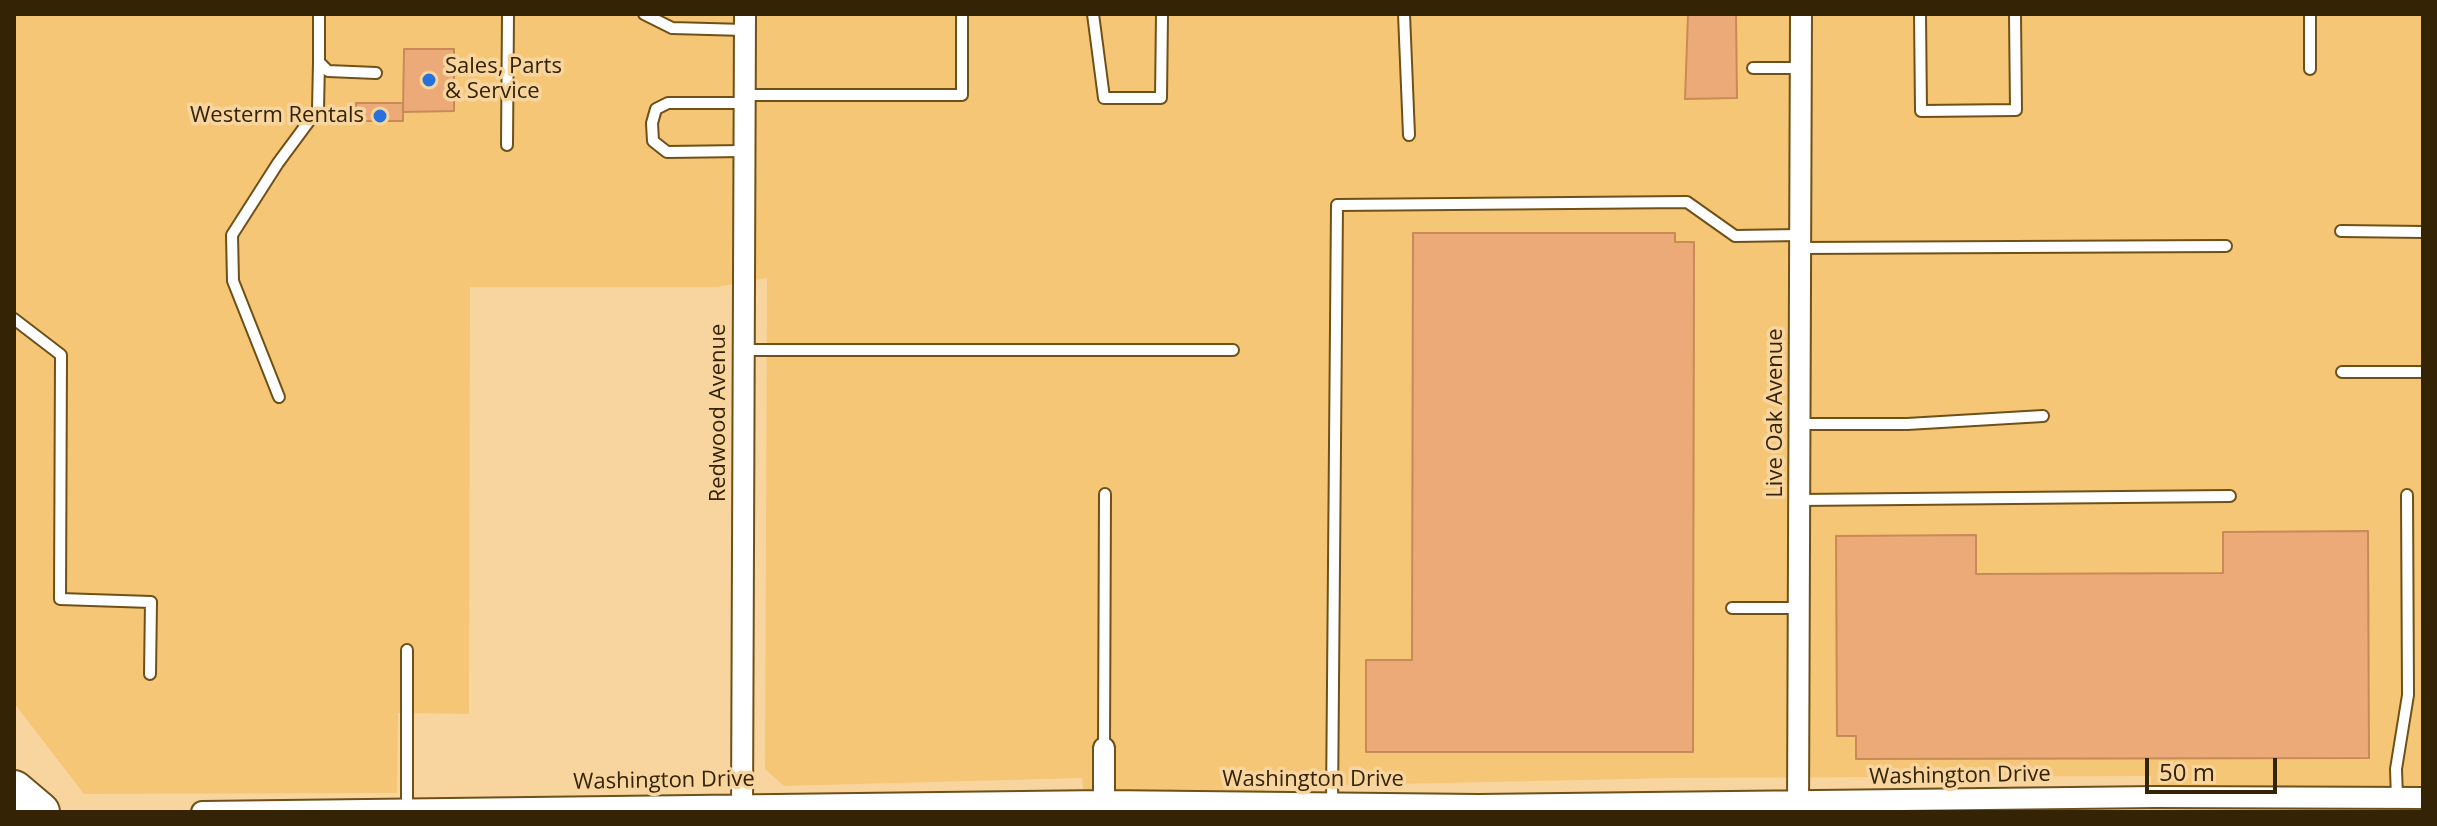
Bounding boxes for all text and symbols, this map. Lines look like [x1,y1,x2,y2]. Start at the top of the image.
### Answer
place label: Sales, Parts & Service [445,54,562,106]
marker: Sales, Parts & Service [420,71,438,89]
place label: Westerm Rentals [190,103,364,129]
marker: Westerm Rentals [371,107,389,125]
street label: Redwood Avenue [706,324,732,502]
street label: Live Oak Avenue [1763,328,1789,498]
scale bar [2149,742,2281,792]
text: 50 m [2159,755,2215,788]
street label: Washington Drive [1869,761,2051,791]
street label: Washington Drive [573,766,755,796]
street label: Washington Drive [1222,767,1404,793]

